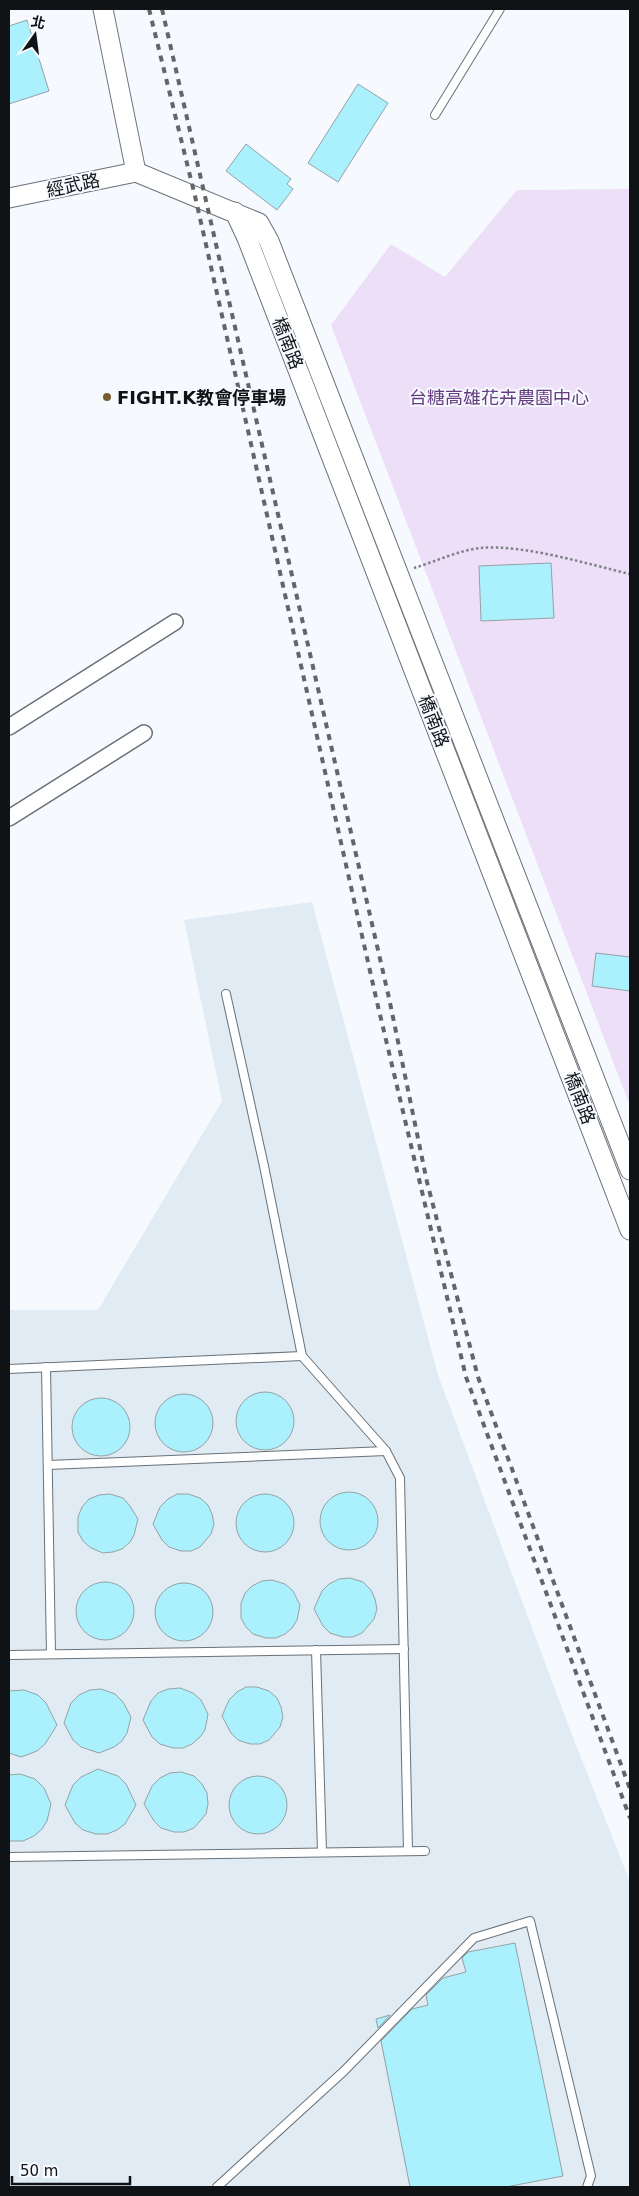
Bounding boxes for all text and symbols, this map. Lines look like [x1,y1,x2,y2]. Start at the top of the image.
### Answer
north arrow [10,10,60,60]
text: 北 [29,13,47,32]
street label: 經武路 [44,169,102,201]
street label: 橋南路 [269,314,307,372]
place label: FIGHT.K教會停車場 [117,387,286,408]
park label: 台糖高雄花卉農園中心 [409,387,589,408]
marker: FIGHT.K教會停車場 [101,391,113,403]
street label: 橋南路 [415,692,453,750]
street label: 橋南路 [561,1069,599,1127]
scale bar [12,2154,130,2186]
text: 50 m [20,2162,58,2180]

